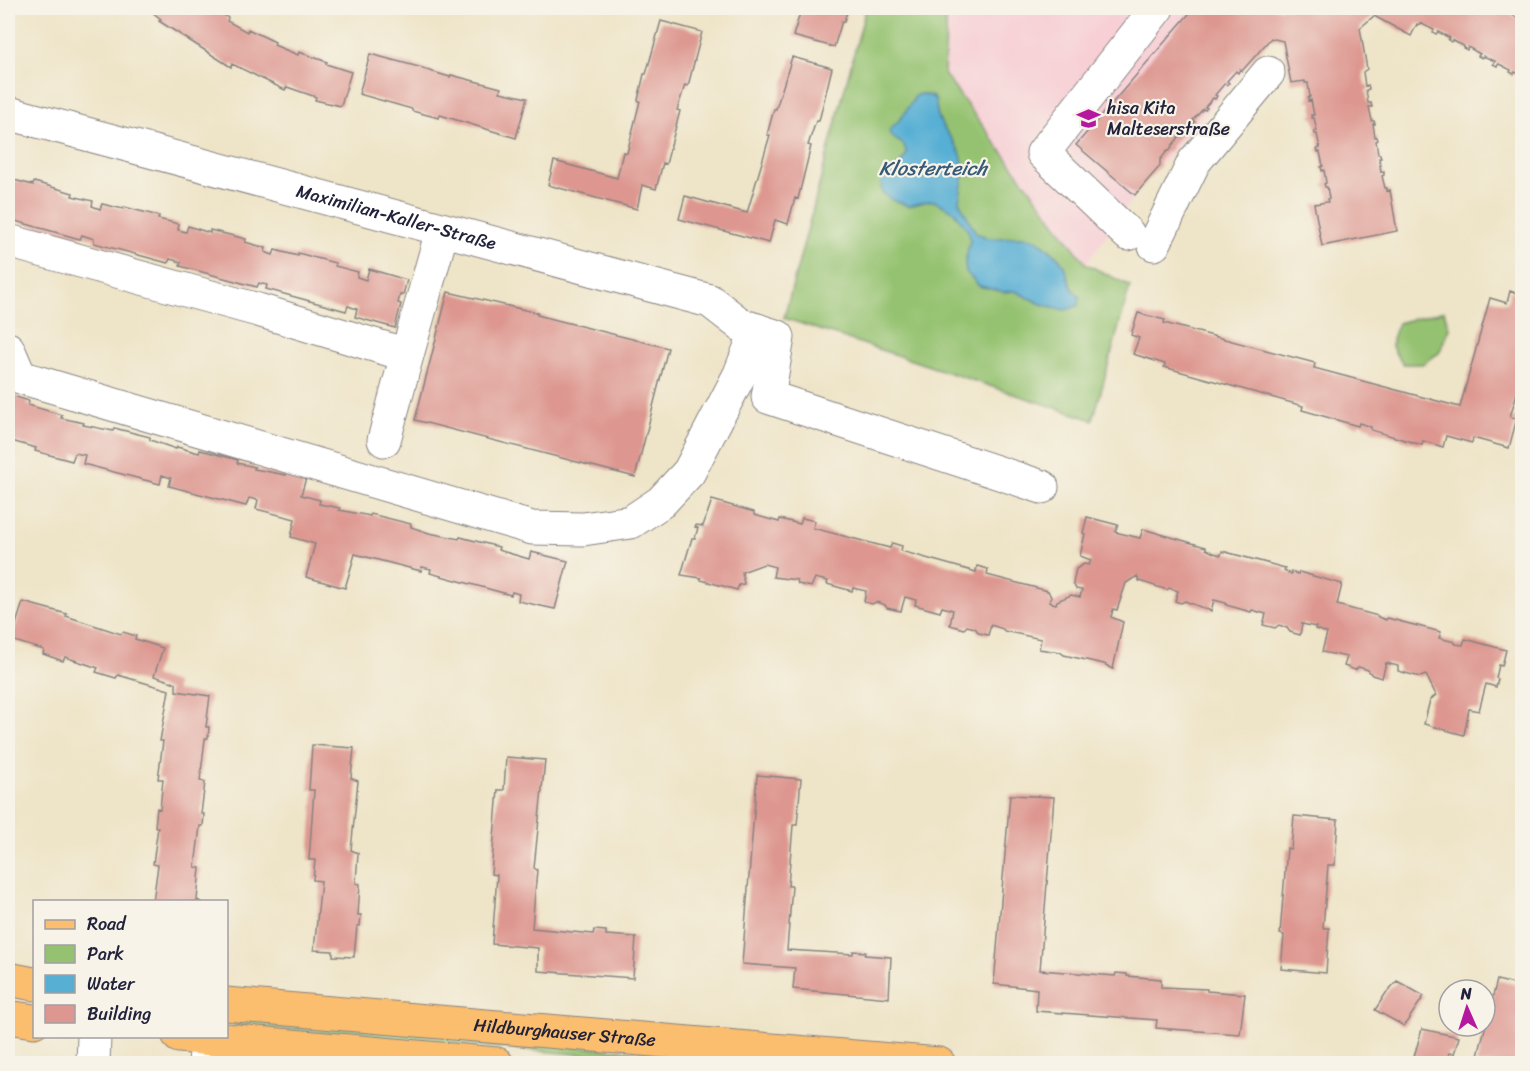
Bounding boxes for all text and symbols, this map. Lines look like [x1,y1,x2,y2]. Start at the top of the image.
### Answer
place label: hisa Kita Malteserstraße [1106,92,1230,145]
school or university icon: hisa Kita Malteserstraße [1076,105,1102,131]
water label: Klosterteich [879,151,989,186]
street label: Maximilian-Kaller-Straße [293,175,500,259]
legend [33,900,228,1038]
text: Road [87,908,127,940]
text: Park [87,938,124,970]
text: Water [87,968,136,1000]
north arrow [1437,978,1497,1038]
text: N [1459,979,1473,1008]
text: Building [87,998,151,1030]
street label: Hildburghauser Straße [472,1009,657,1056]

